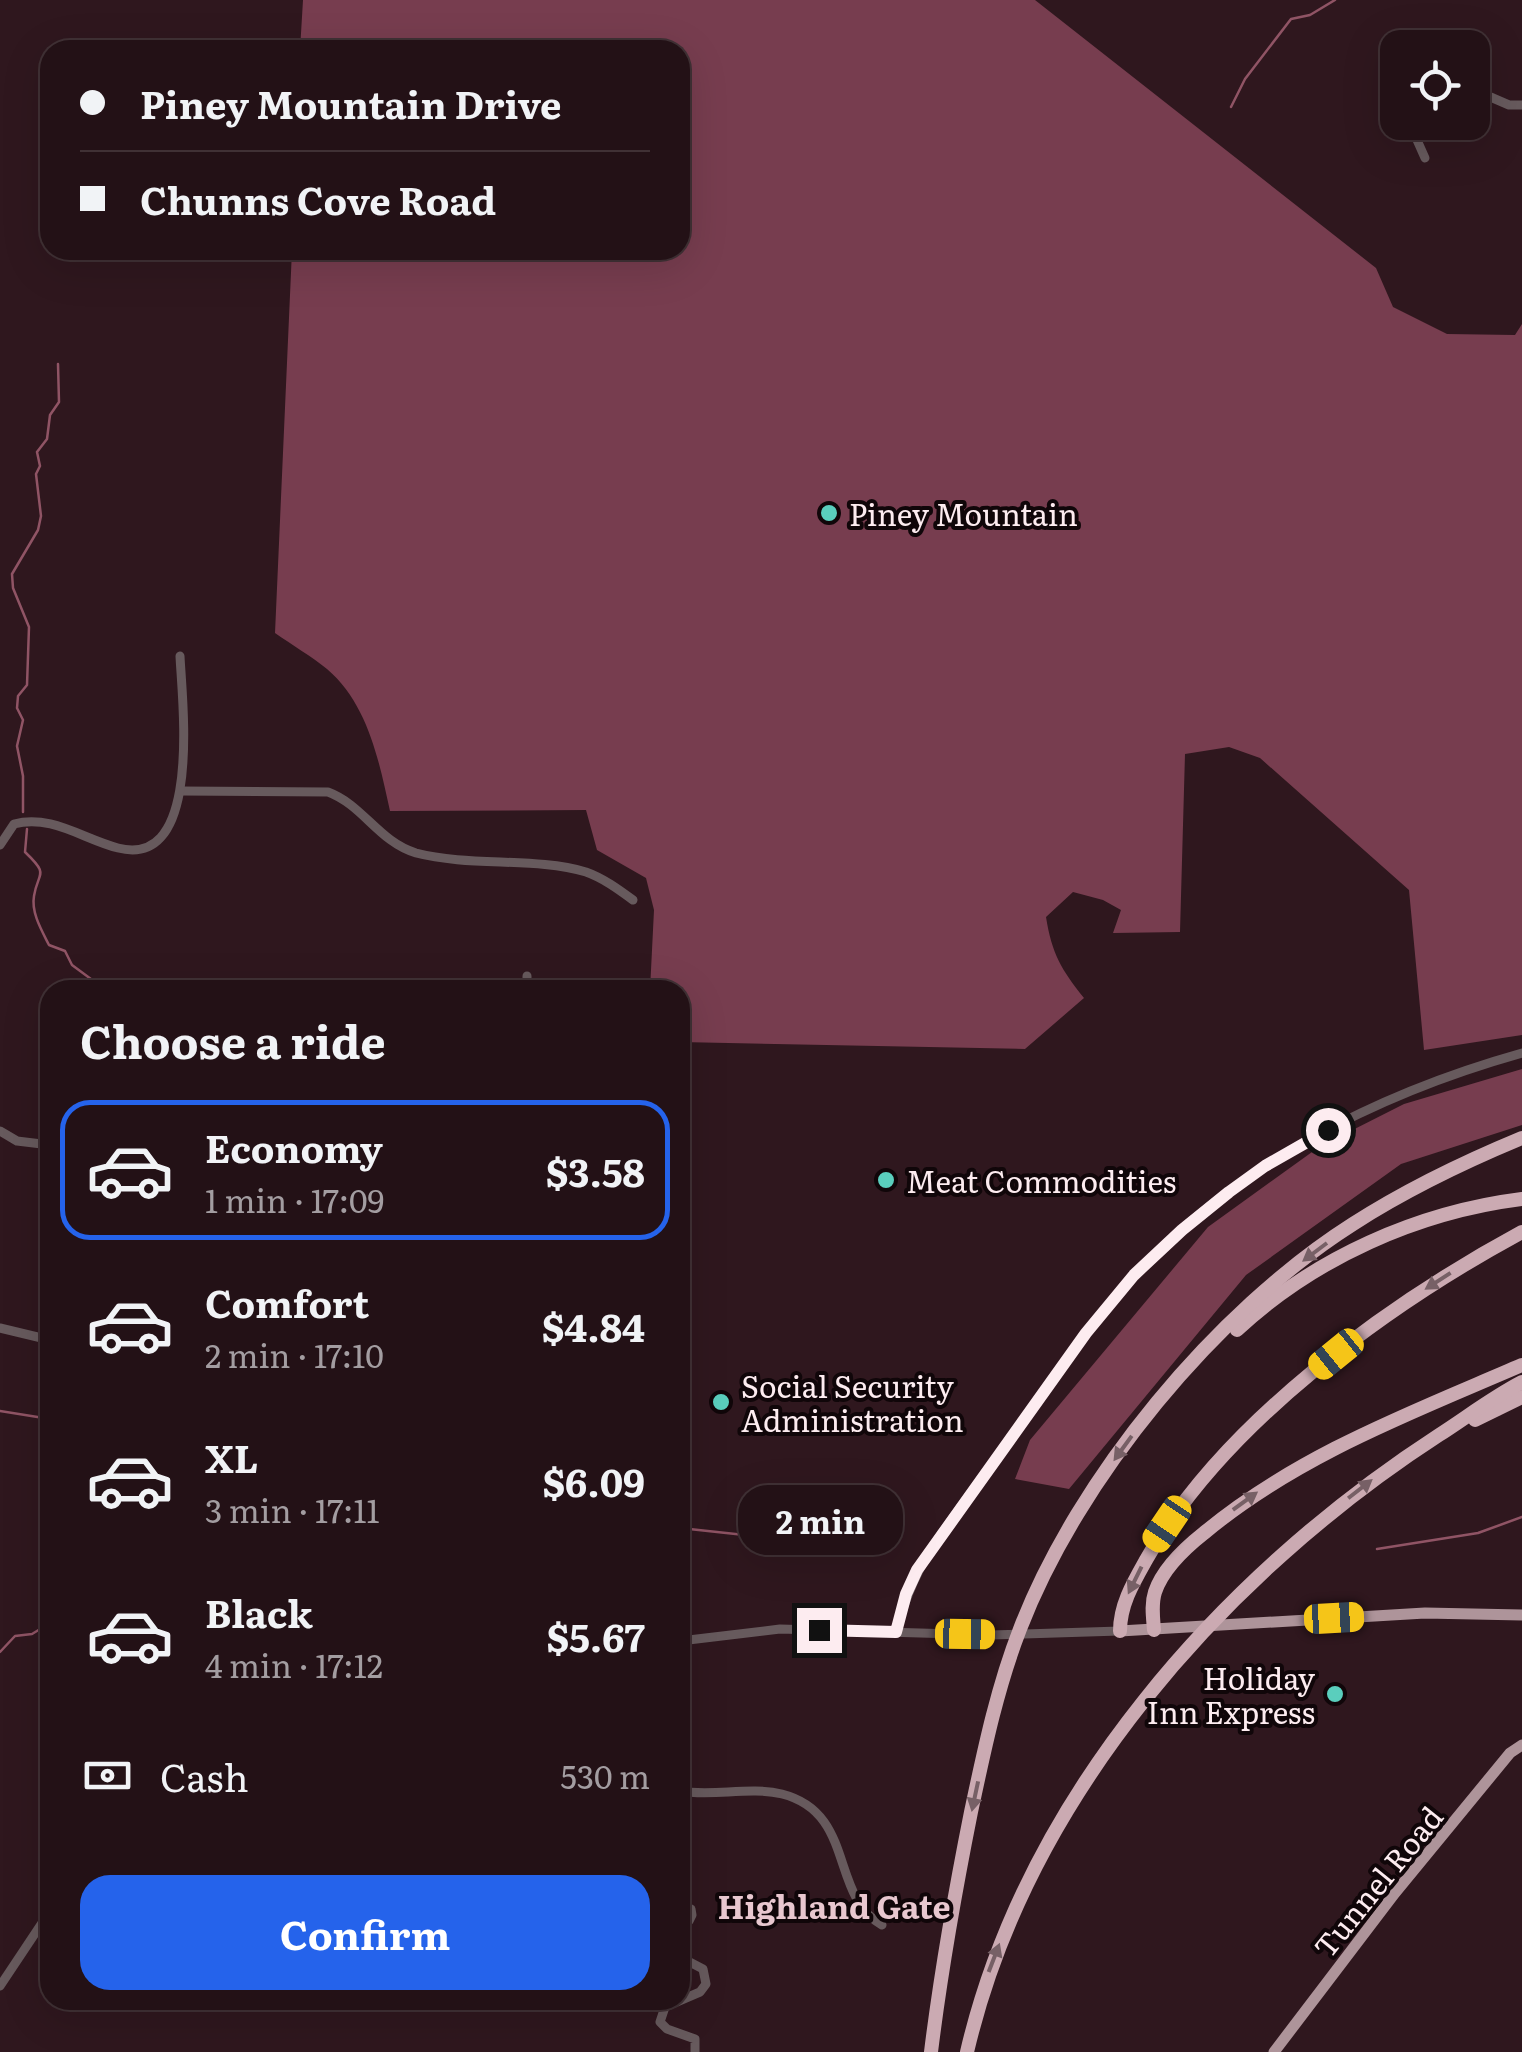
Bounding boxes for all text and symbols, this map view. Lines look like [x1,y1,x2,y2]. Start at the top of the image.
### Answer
map controls [1380,30,1490,140]
button: locate [1380,30,1490,140]
text: Piney Mountain Drive [140,74,562,131]
text: Chunns Cove Road [140,170,496,227]
place label: Piney Mountain [849,491,1078,535]
marker: Piney Mountain [818,502,840,524]
text: Choose a ride [80,1006,386,1073]
route start [1306,1108,1351,1153]
text: Economy [205,1118,383,1175]
icon: car [85,1125,175,1215]
text: $3.58 [546,1142,645,1199]
place label: Meat Commodities [906,1158,1176,1202]
marker: Meat Commodities [875,1169,897,1191]
text: 1 min · 17:09 [205,1175,384,1223]
one-way arrow [1302,1241,1328,1261]
one-way arrow [1424,1272,1452,1290]
text: Comfort [205,1273,369,1330]
icon: car [85,1280,175,1370]
text: $4.84 [542,1297,645,1354]
car [1303,1323,1369,1385]
text: 2 min · 17:10 [205,1330,384,1378]
place label: Social Security Administration [741,1363,964,1441]
marker: Social Security Administration [710,1391,732,1413]
text: XL [205,1428,258,1485]
icon: car [85,1435,175,1525]
one-way arrow [1114,1435,1133,1462]
text: $6.09 [542,1452,645,1509]
one-way arrow [1348,1479,1373,1500]
text: 3 min · 17:11 [205,1485,379,1533]
callout: 2 min [736,1485,902,1555]
car [1138,1491,1196,1557]
one-way arrow [1232,1492,1258,1512]
text: 2 min [776,1496,865,1544]
one-way arrow [1127,1566,1144,1595]
text: Black [205,1583,313,1640]
icon: car [85,1590,175,1680]
car [1303,1601,1365,1635]
text: $5.67 [547,1607,645,1664]
route end [797,1608,842,1653]
car [935,1618,995,1650]
text: 4 min · 17:12 [205,1640,383,1688]
place label: Holiday Inn Express [1147,1655,1316,1733]
marker: Holiday Inn Express [1324,1683,1346,1705]
text: Cash [160,1747,249,1804]
icon: cash [80,1748,135,1803]
text: 530 m [560,1751,650,1799]
one-way arrow [966,1781,982,1812]
street label: Tunnel Road [1302,1796,1452,1966]
button: Confirm [80,1875,650,1990]
district label: Highland Gate [717,1881,951,1929]
one-way arrow [987,1943,1002,1973]

